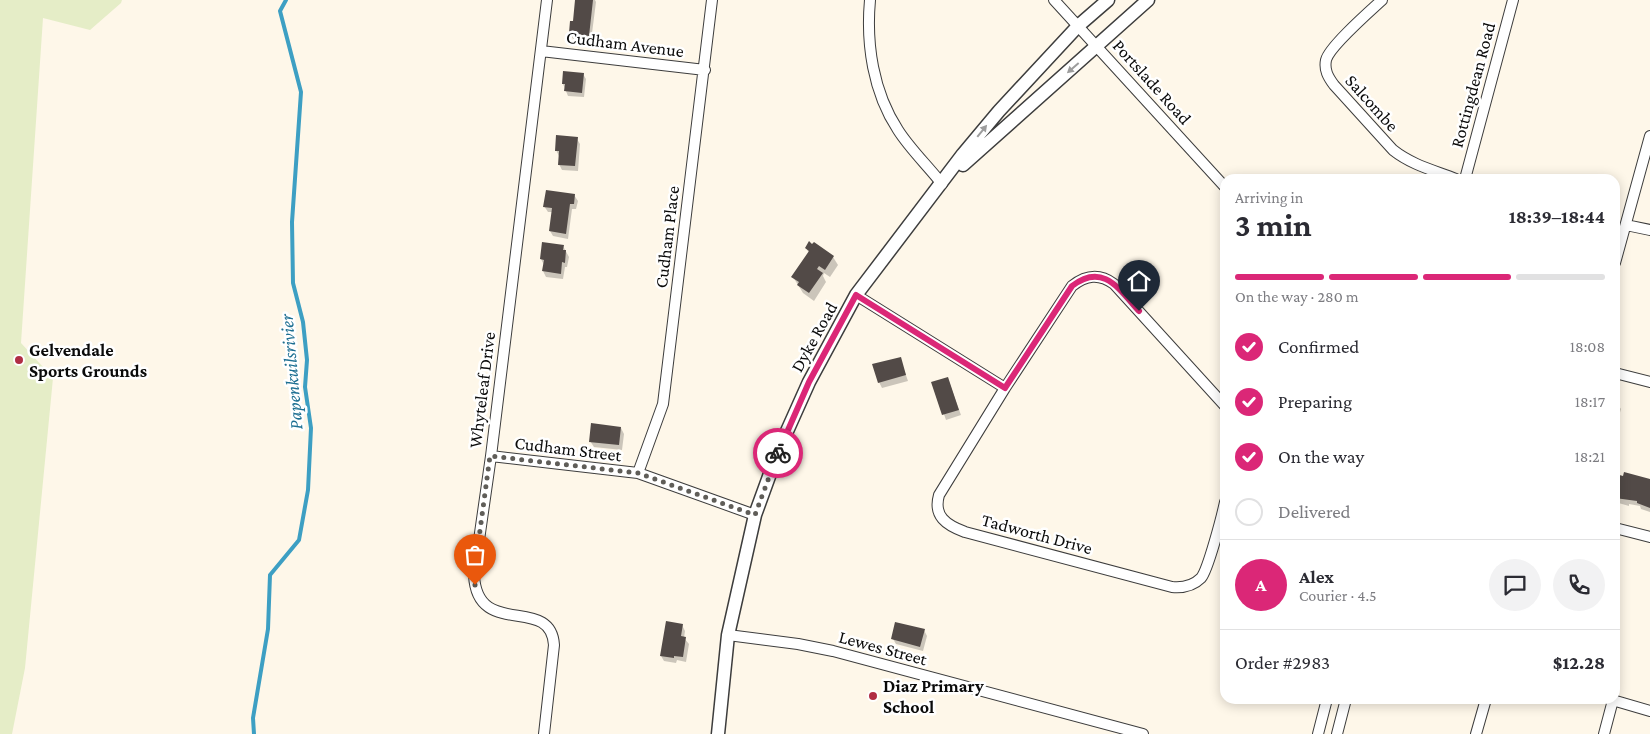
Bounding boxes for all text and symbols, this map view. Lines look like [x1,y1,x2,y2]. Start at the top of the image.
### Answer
street label: Rottingdean Road [1447,20,1499,150]
street label: Cudham Avenue [565,27,685,61]
street label: Portslade Road [1109,35,1196,129]
one-way arrow [1066,62,1079,73]
street label: Salcombe [1341,71,1403,136]
one-way arrow [977,125,988,138]
street label: Cudham Place [651,185,683,289]
text: Arriving in [1235,189,1303,206]
text: 18:39–18:44 [1509,206,1605,227]
text: 3 min [1235,207,1312,243]
pin [1118,260,1160,311]
icon: home [1125,267,1153,295]
text: On the way · 280 m [1235,288,1359,305]
street label: Dyke Road [787,298,842,375]
water label: Papenkuilsrivier [275,312,307,431]
street label: Whyteleaf Drive [465,331,499,449]
icon: check [1235,333,1263,361]
text: Confirmed [1278,336,1359,357]
text: 18:08 [1570,338,1605,355]
place label: Gelvendale Sports Grounds [29,340,147,381]
marker: Gelvendale Sports Grounds [13,354,25,366]
icon: check [1235,388,1263,416]
text: Preparing [1278,391,1352,412]
text: 18:17 [1575,393,1605,410]
courier [753,428,803,478]
street label: Cudham Street [513,433,624,466]
icon: bike [764,439,792,467]
icon: check [1235,443,1263,471]
text: On the way [1278,446,1364,467]
text: 18:21 [1574,448,1605,465]
text: Delivered [1278,501,1351,522]
street label: Tadworth Drive [980,510,1095,558]
pin [454,534,496,585]
icon: bag [461,541,489,569]
button: chat [1489,559,1541,611]
button: phone [1553,559,1605,611]
text: Alex [1299,566,1334,587]
text: A [1255,574,1267,595]
text: Courier · 4.5 [1299,587,1377,604]
street label: Lewes Street [837,627,930,670]
text: Order #2983 [1235,652,1330,673]
text: $12.28 [1553,652,1605,673]
place label: Diaz Primary School [883,676,984,717]
marker: Diaz Primary School [867,690,879,702]

